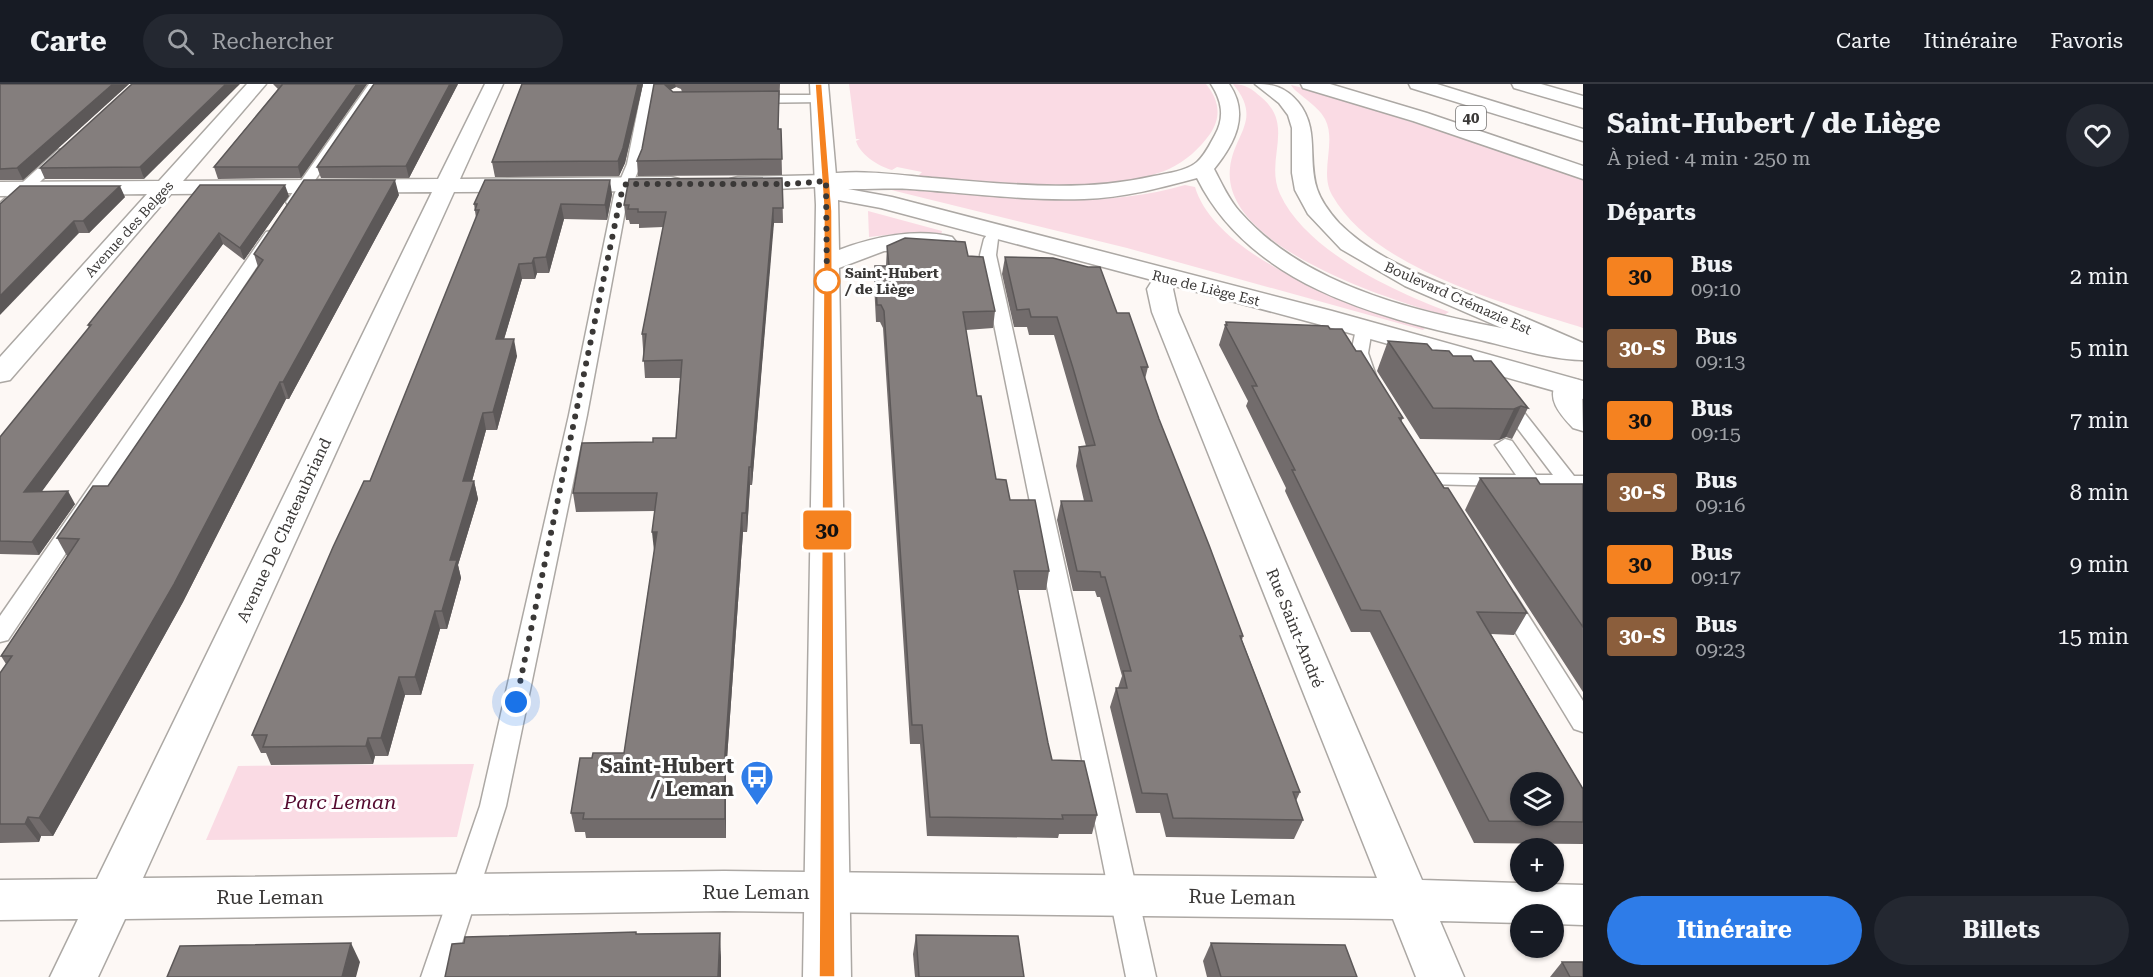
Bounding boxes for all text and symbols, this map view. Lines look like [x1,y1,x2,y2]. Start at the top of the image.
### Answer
search box [143,14,563,68]
text: Carte [30,25,107,58]
icon: search [164,25,197,58]
text: Rechercher [212,29,334,54]
text: Carte [1836,29,1891,53]
text: Itinéraire [1924,29,2018,53]
text: Favoris [2051,29,2123,53]
button: heart [2066,104,2129,167]
road number: 40 [1456,106,1486,130]
text: Saint-Hubert / de Liège [1607,107,1941,140]
text: À pied · 4 min · 250 m [1607,146,1810,170]
street label: Avenue des Belges [82,177,177,280]
text: Départs [1607,200,1696,225]
text: Bus [1691,252,1733,277]
street label: Boulevard Crémazie Est [1382,258,1534,338]
text: 30 [1628,264,1652,288]
text: 2 min [2070,264,2129,289]
place label: Saint-Hubert / de Liège [844,265,939,297]
street label: Rue de Liège Est [1151,267,1261,309]
marker: Saint-Hubert / de Liège [814,268,840,294]
text: 09:10 [1691,277,1741,301]
text: Bus [1695,324,1737,349]
text: 30-S [1619,336,1665,360]
text: 5 min [2070,336,2129,361]
text: 09:13 [1695,349,1745,373]
text: Bus [1691,396,1733,421]
text: 30 [1628,408,1652,432]
text: 7 min [2070,408,2129,433]
text: 09:15 [1691,421,1741,445]
street label: Avenue De Chateaubriand [233,435,335,625]
text: Bus [1695,468,1737,493]
text: 30-S [1619,480,1665,504]
text: 8 min [2070,480,2129,505]
text: 09:16 [1695,493,1745,517]
line badge: 30 [800,510,854,550]
text: 30 [815,518,839,542]
text: Bus [1691,540,1733,565]
text: 30 [1628,552,1652,576]
text: 9 min [2070,552,2129,577]
text: 09:17 [1691,565,1741,589]
street label: Rue Saint-André [1262,566,1328,691]
text: Bus [1695,612,1737,637]
text: 30-S [1619,624,1665,648]
text: 15 min [2058,624,2129,649]
text: 09:23 [1695,637,1745,661]
your location [501,687,531,717]
place label: Saint-Hubert / Leman [600,754,735,801]
bus stop icon: Saint-Hubert / Leman [739,759,775,806]
map controls [1510,772,1564,958]
button: layers [1510,772,1564,826]
park label: Parc Leman [283,790,396,814]
button: + [1510,838,1564,892]
street label: Rue Leman [702,880,810,904]
street label: Rue Leman [1188,884,1296,910]
street label: Rue Leman [216,885,324,909]
button: Itinéraire [1607,896,1862,965]
button: Billets [1874,896,2129,965]
button: − [1510,904,1564,958]

